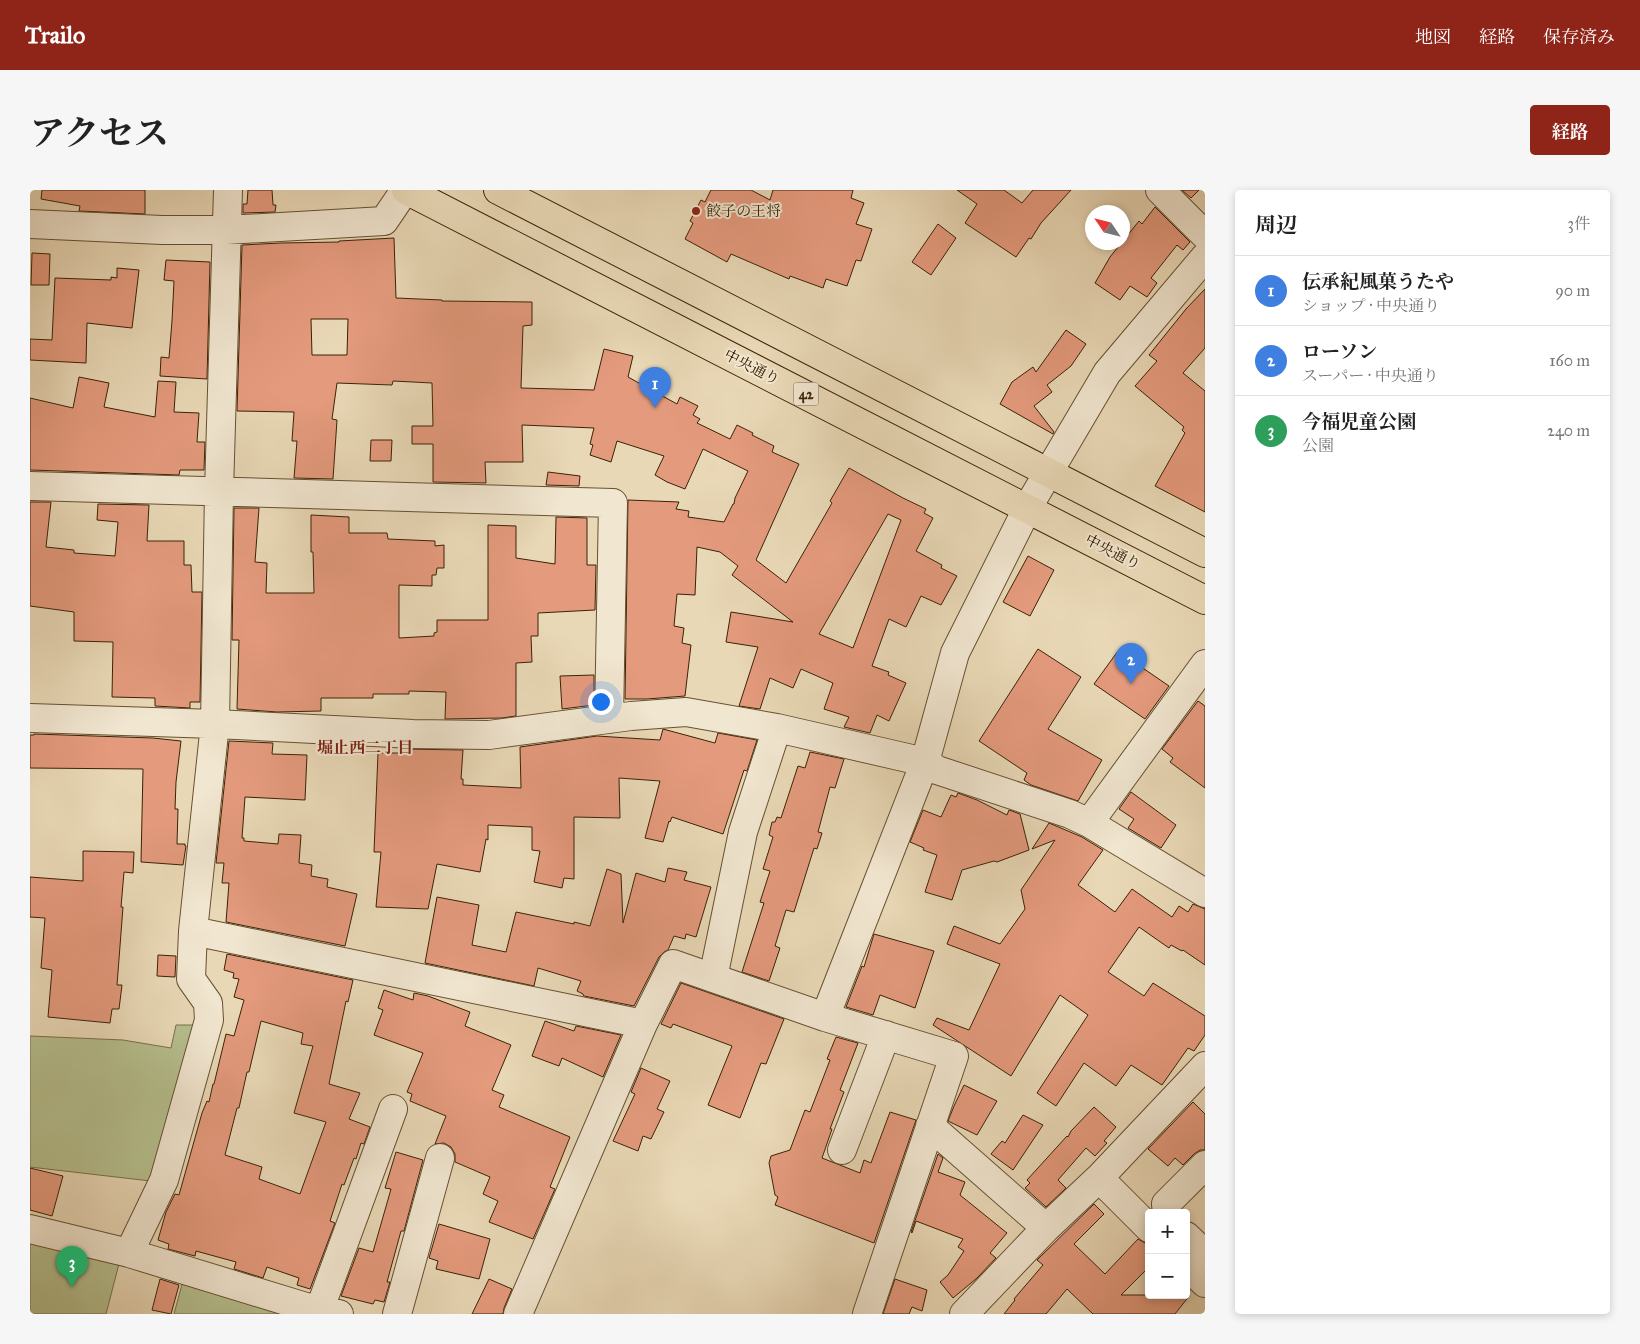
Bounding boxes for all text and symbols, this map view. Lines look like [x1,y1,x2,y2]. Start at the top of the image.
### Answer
text: Trailo [25,20,85,50]
text: 地図 [1415,26,1451,48]
text: 経路 [1479,26,1515,48]
text: 保存済み [1543,26,1615,48]
button: 経路 [1530,105,1610,155]
text: アクセス [30,112,169,155]
place label: 餃子の王将 [706,202,781,220]
marker: 餃子の王将 [690,205,702,217]
north arrow [1085,205,1130,250]
text: 周辺 [1255,212,1297,238]
text: 3件 [1568,214,1590,233]
text: 伝承紀風菓うたや [1302,270,1454,293]
text: 1 [1268,281,1274,300]
text: 90 m [1555,281,1590,300]
text: ショップ · 中央通り [1302,296,1440,315]
text: ローソン [1302,340,1377,363]
street label: 中央通り [721,345,783,389]
text: 2 [1267,351,1275,370]
text: 160 m [1549,351,1590,370]
text: スーパー · 中央通り [1302,366,1439,385]
pin: 1 [639,367,671,408]
road number: 42 [794,382,818,405]
text: 今福児童公園 [1302,410,1416,433]
text: 3 [1268,421,1274,440]
text: 240 m [1547,421,1590,440]
text: 公園 [1302,436,1334,455]
street label: 中央通り [1082,530,1144,574]
pin: 2 [1115,643,1147,684]
your location [588,689,614,715]
district label: 堀止西二丁目 [317,738,413,757]
map controls [1145,1209,1190,1299]
button: + [1145,1209,1190,1254]
pin: 3 [56,1246,88,1287]
button: − [1145,1254,1190,1299]

